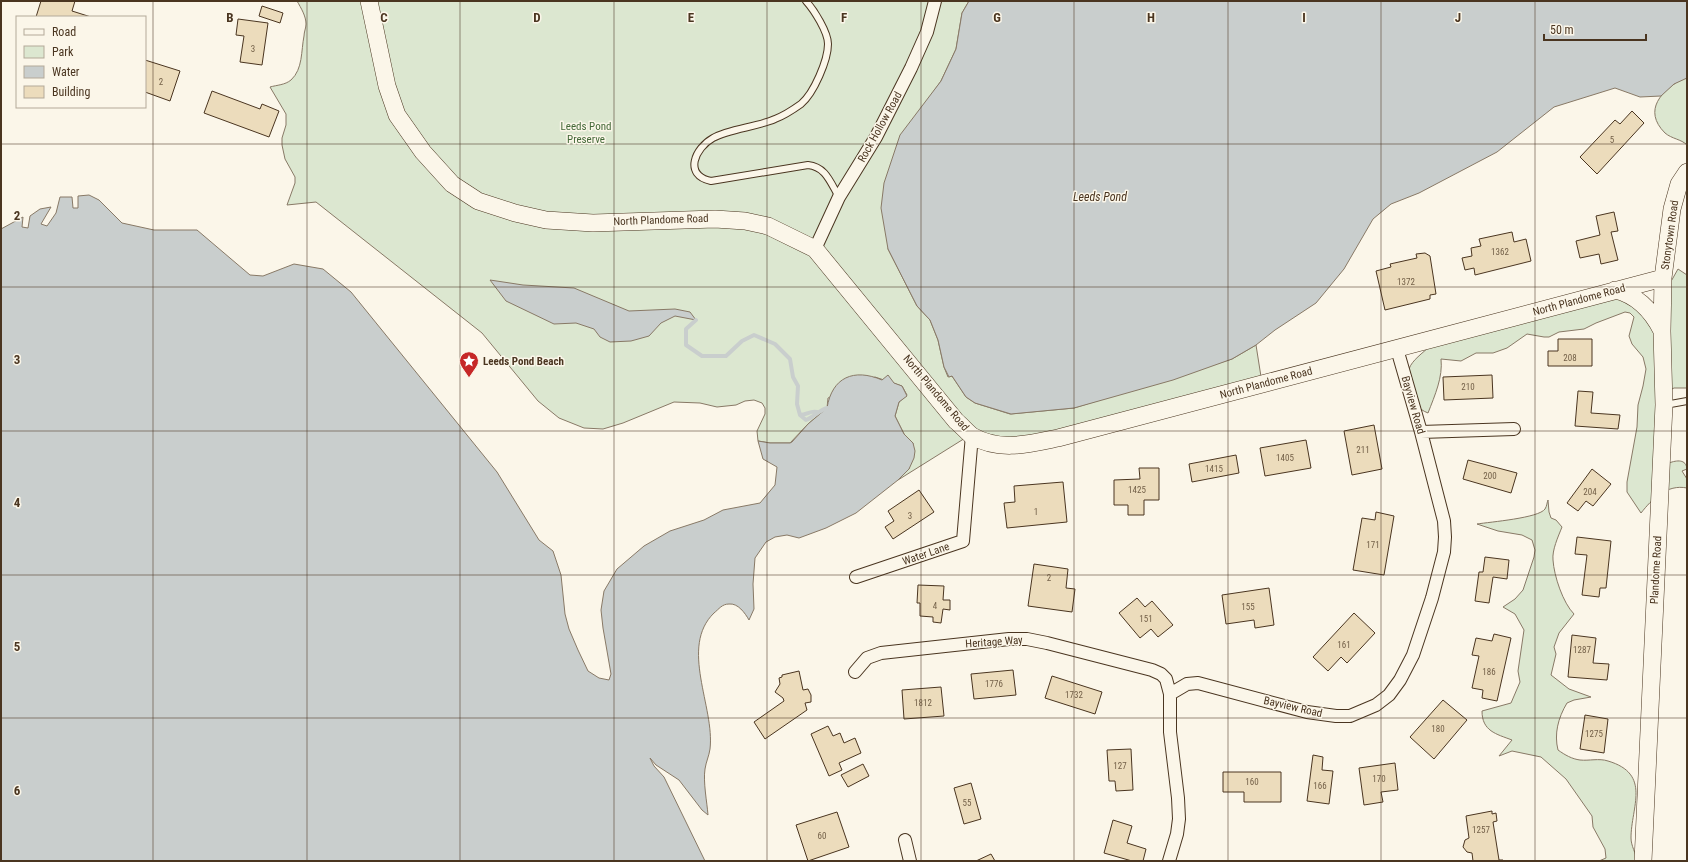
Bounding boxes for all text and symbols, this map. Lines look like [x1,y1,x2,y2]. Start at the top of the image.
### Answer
text: B [226,10,234,25]
text: C [380,10,388,25]
text: D [533,10,541,25]
text: E [688,10,695,25]
text: F [841,10,847,25]
text: G [993,10,1001,25]
text: H [1147,10,1155,25]
text: I [1302,10,1306,25]
text: J [1455,10,1461,25]
legend [16,16,146,108]
scale bar [1544,16,1646,42]
text: 50 m [1550,23,1574,37]
text: Road [52,25,76,39]
house number: 3 [251,44,255,54]
text: Park [52,45,74,59]
text: Water [52,65,80,79]
house number: 2 [159,77,164,87]
text: Building [52,85,90,99]
street label: Rock Hollow Road [855,89,905,165]
park label: Leeds Pond Preserve [561,120,611,146]
house number: 5 [1610,135,1615,145]
water label: Leeds Pond [1073,190,1127,204]
street label: Stonytown Road [1659,199,1681,271]
text: 2 [14,208,21,223]
street label: North Plandome Road [613,212,709,228]
house number: 1362 [1491,247,1509,257]
house number: 1372 [1397,277,1415,287]
street label: North Plandome Road [1531,281,1627,319]
place icon: Leeds Pond Beach [458,350,480,378]
text: 3 [14,352,20,367]
street label: North Plandome Road [900,352,972,434]
house number: 208 [1563,353,1577,363]
place label: Leeds Pond Beach [483,355,564,368]
street label: North Plandome Road [1218,364,1314,402]
street label: Bayview Road [1398,374,1428,436]
house number: 210 [1461,382,1475,392]
house number: 211 [1356,445,1370,455]
house number: 1405 [1276,453,1294,463]
house number: 1415 [1205,464,1223,474]
house number: 200 [1483,471,1497,481]
house number: 1425 [1128,485,1146,495]
house number: 204 [1583,487,1597,497]
text: 4 [14,495,21,510]
house number: 1 [1034,507,1038,517]
house number: 3 [908,511,912,521]
street label: Plandome Road [1648,536,1664,604]
street label: Water Lane [901,540,951,568]
house number: 171 [1366,540,1380,550]
house number: 2 [1047,573,1052,583]
house number: 4 [933,601,938,611]
house number: 155 [1241,602,1255,612]
house number: 151 [1139,614,1153,624]
street label: Heritage Way [965,633,1024,650]
text: 5 [14,639,21,654]
house number: 161 [1337,640,1351,650]
house number: 1287 [1573,645,1591,655]
house number: 186 [1482,667,1496,677]
house number: 1776 [985,679,1003,689]
house number: 1732 [1065,690,1083,700]
street label: Bayview Road [1262,694,1324,720]
house number: 1812 [914,698,932,708]
house number: 180 [1431,724,1445,734]
house number: 1275 [1585,729,1603,739]
house number: 127 [1113,761,1127,771]
house number: 170 [1372,774,1386,784]
house number: 160 [1245,777,1259,787]
house number: 166 [1313,781,1327,791]
text: 6 [14,783,21,798]
house number: 55 [963,798,972,808]
house number: 1257 [1472,825,1490,835]
house number: 60 [818,831,826,841]

